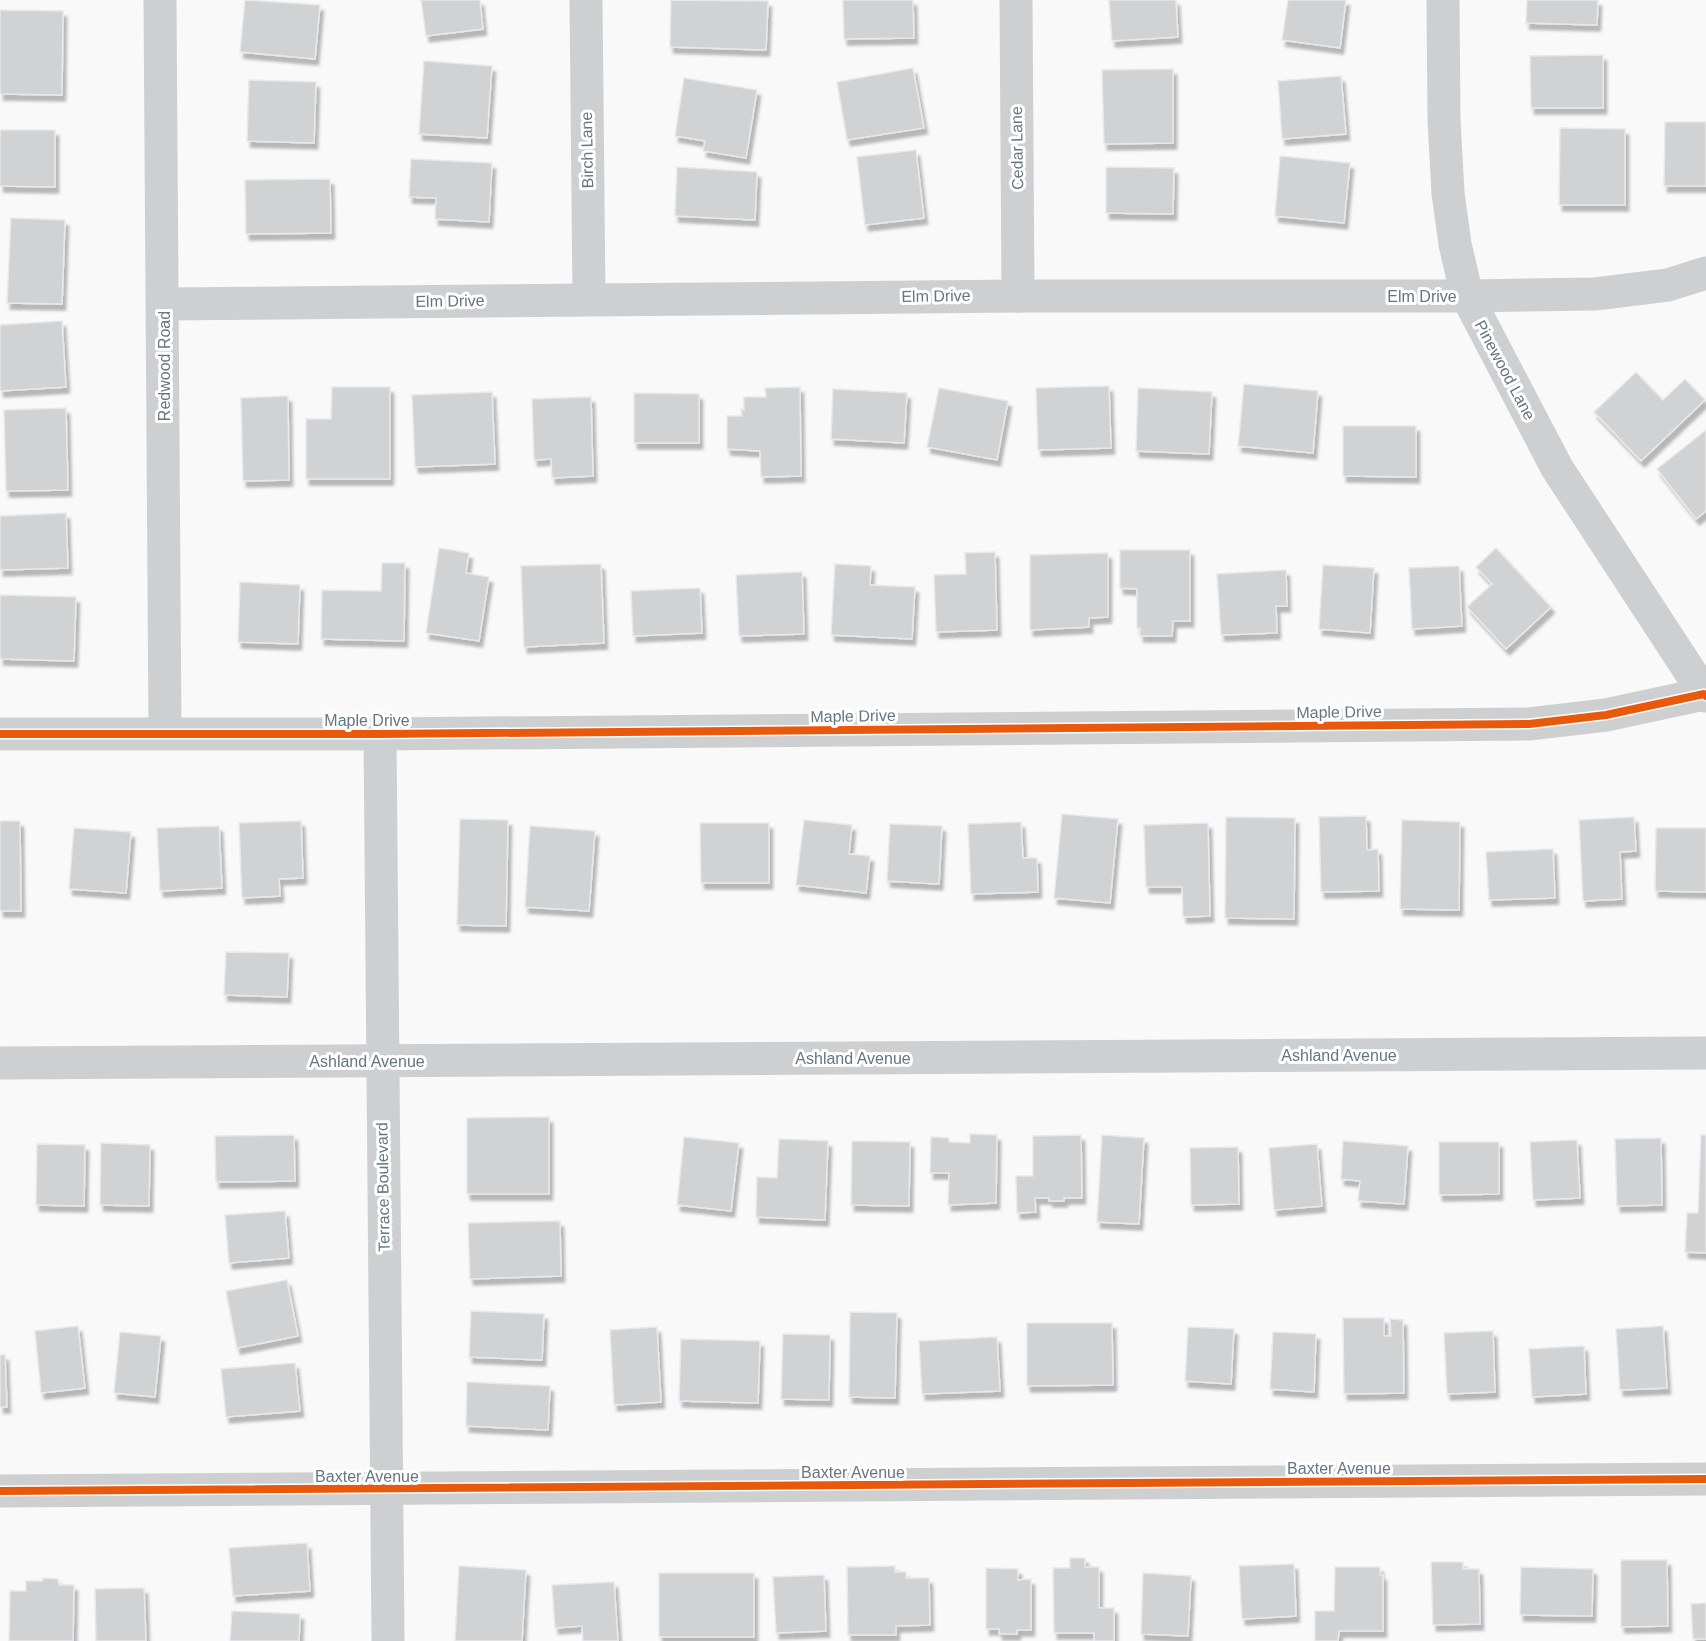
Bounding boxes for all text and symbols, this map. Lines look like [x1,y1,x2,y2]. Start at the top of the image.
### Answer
street label: Cedar Lane [1008,106,1026,190]
street label: Birch Lane [578,112,596,188]
street label: Elm Drive [901,287,971,305]
street label: Elm Drive [1387,288,1457,305]
street label: Elm Drive [415,292,485,310]
street label: Redwood Road [156,311,173,421]
street label: Pinewood Lane [1472,317,1538,423]
street label: Maple Drive [1296,703,1382,721]
street label: Maple Drive [810,707,896,725]
street label: Maple Drive [324,712,410,729]
street label: Ashland Avenue [1281,1047,1397,1064]
street label: Ashland Avenue [795,1050,911,1067]
street label: Ashland Avenue [309,1053,425,1070]
street label: Terrace Boulevard [373,1122,393,1252]
street label: Baxter Avenue [1287,1460,1391,1477]
street label: Baxter Avenue [801,1464,905,1481]
street label: Baxter Avenue [315,1468,419,1485]

